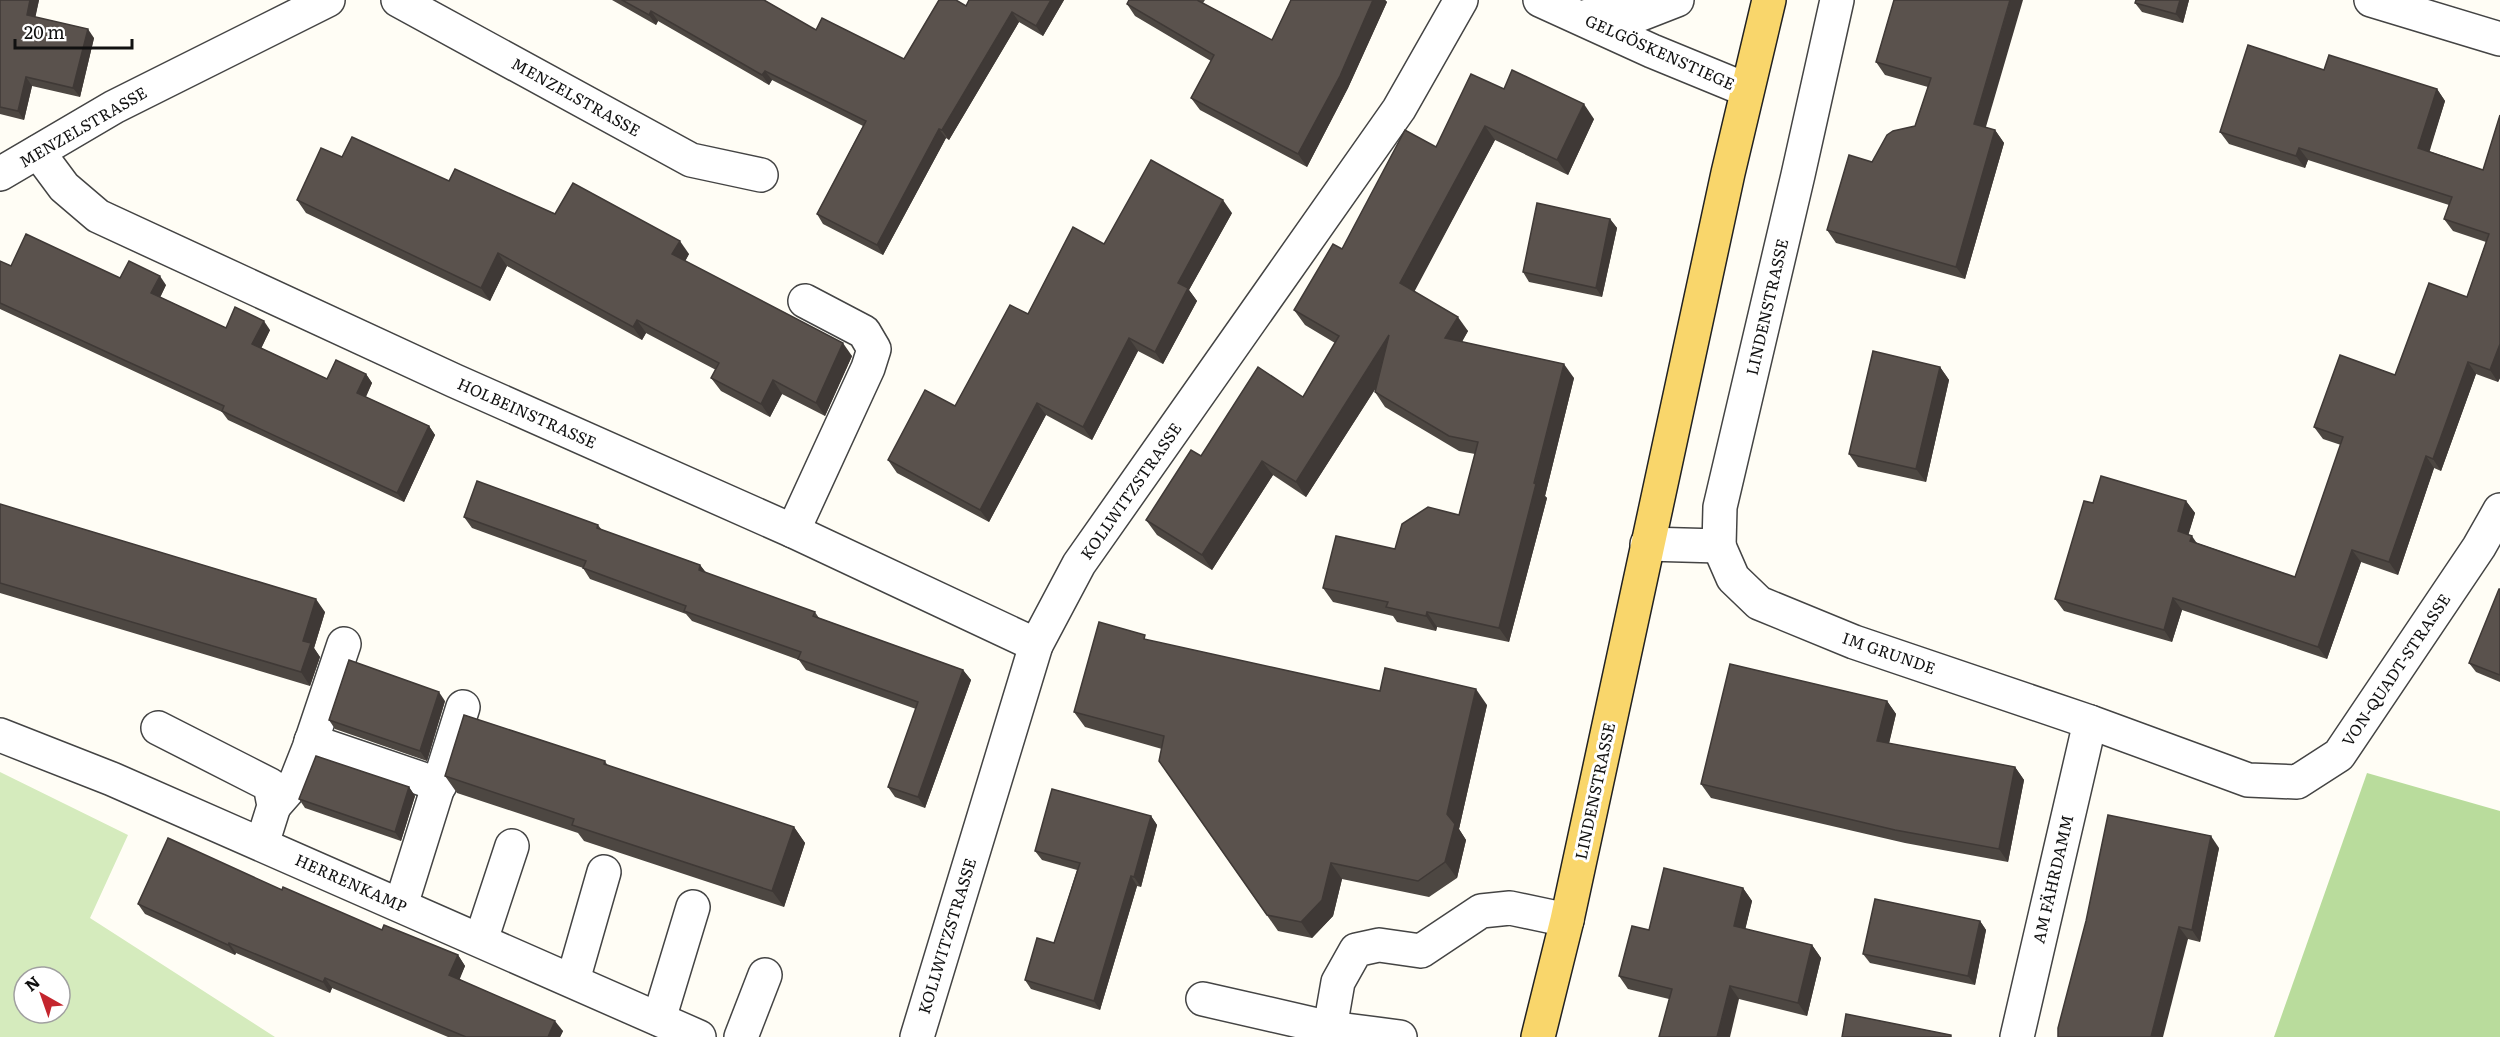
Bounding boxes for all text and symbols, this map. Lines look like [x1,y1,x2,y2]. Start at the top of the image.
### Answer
street label: GELGÖSKENSTIEGE [1582,7,1739,95]
scale bar [15,12,132,50]
text: 20 m [24,18,65,45]
street label: MENZELSTRASSE [508,51,645,142]
street label: MENZELSTRASSE [14,80,151,173]
street label: LINDENSTRASSE [1739,236,1793,378]
street label: HOLBEINSTRASSE [454,371,601,454]
street label: KOLLWITZSTRASSE [1074,417,1187,564]
street label: VON-QUADT-STRASSE [2335,588,2455,751]
street label: IM GRUNDE [1839,625,1939,679]
street label: LINDENSTRASSE [1568,720,1620,862]
street label: AM FÄHRDAMM [2026,812,2079,946]
street label: HERRENKAMP [292,847,411,918]
street label: KOLLWITZSTRASSE [911,855,981,1017]
north arrow [12,965,72,1025]
text: N [19,969,45,996]

